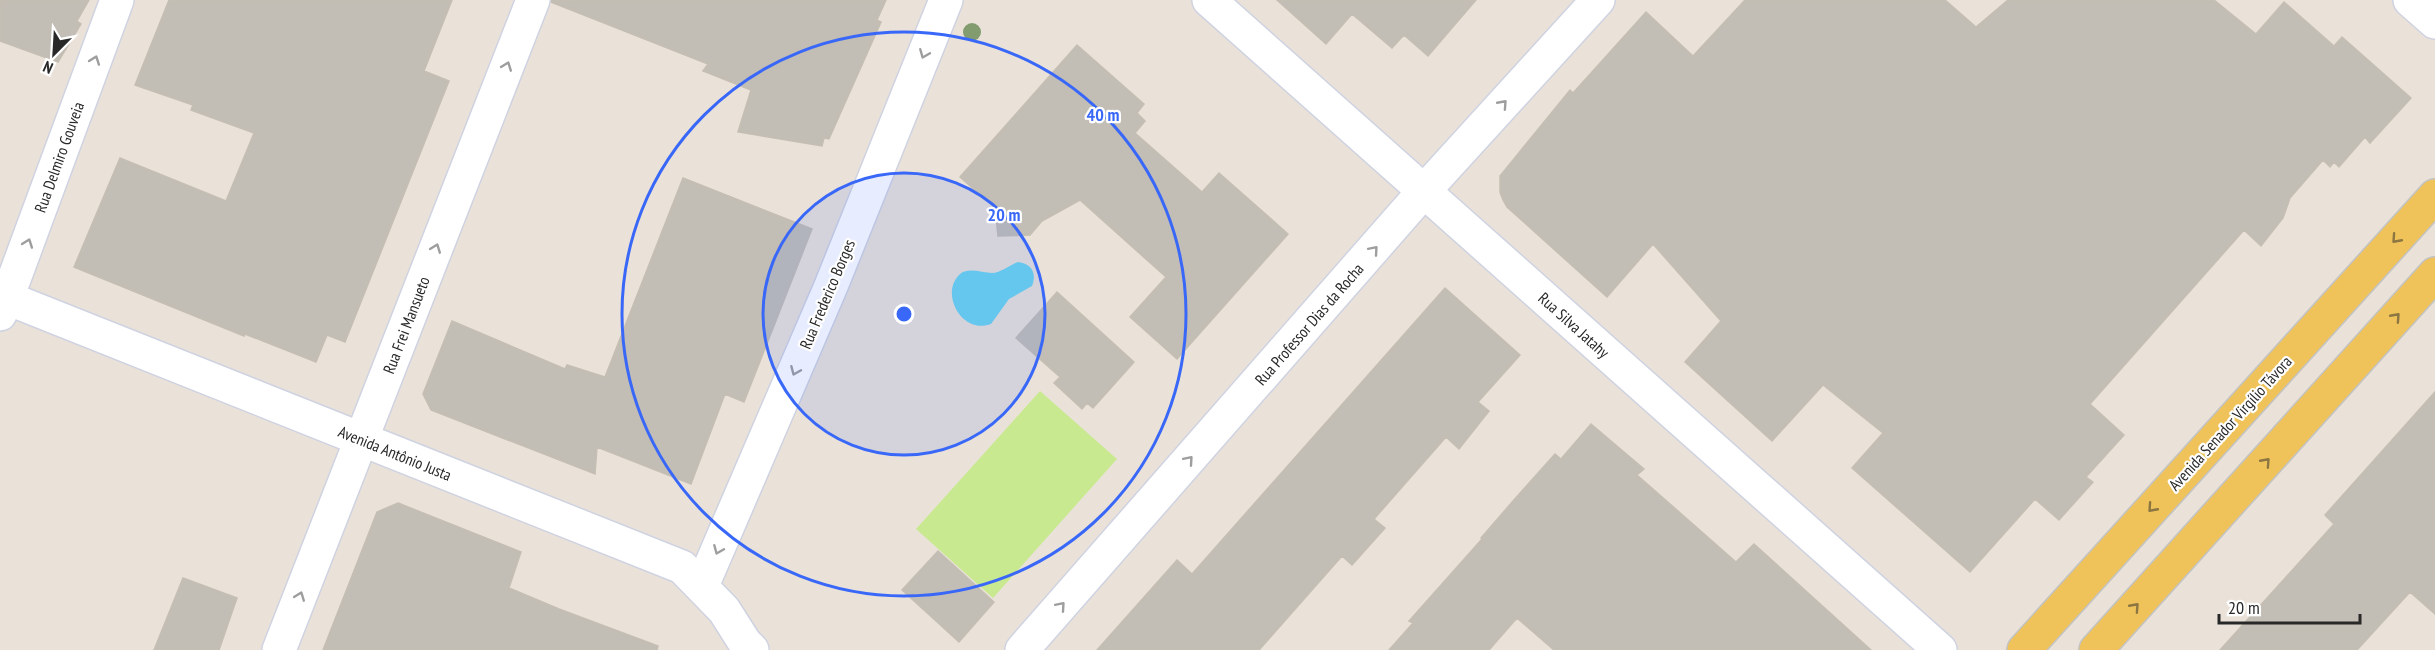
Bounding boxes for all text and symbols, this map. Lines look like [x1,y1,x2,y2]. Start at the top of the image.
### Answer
north arrow [24,24,84,84]
one-way arrow [919,48,931,59]
one-way arrow [88,55,101,66]
text: N [40,57,56,79]
one-way arrow [500,61,512,72]
street label: Rua Delmiro Gouveia [30,99,88,215]
one-way arrow [1496,101,1507,111]
text: 40 m [1087,103,1119,126]
text: 20 m [988,203,1020,226]
one-way arrow [2392,232,2403,243]
street label: Rua Frederico Borges [795,236,859,352]
one-way arrow [20,238,33,249]
one-way arrow [429,243,441,254]
one-way arrow [1367,246,1378,257]
street label: Rua Professor Dias da Rocha [1250,259,1368,389]
street label: Rua Frei Mansueto [378,273,434,376]
street label: Rua Silva Jatahy [1534,288,1614,362]
centre of rings [894,304,914,324]
one-way arrow [2389,313,2400,323]
street label: Avenida Senador Virgílio Távora [2164,351,2296,495]
one-way arrow [790,364,802,375]
street label: Avenida Antônio Justa [335,421,455,485]
one-way arrow [1182,456,1193,466]
one-way arrow [2259,458,2270,468]
one-way arrow [2148,502,2159,512]
one-way arrow [713,544,725,555]
scale bar [2219,587,2360,625]
one-way arrow [293,591,305,602]
text: 20 m [2228,596,2260,619]
one-way arrow [1054,602,1065,613]
one-way arrow [2128,603,2139,613]

